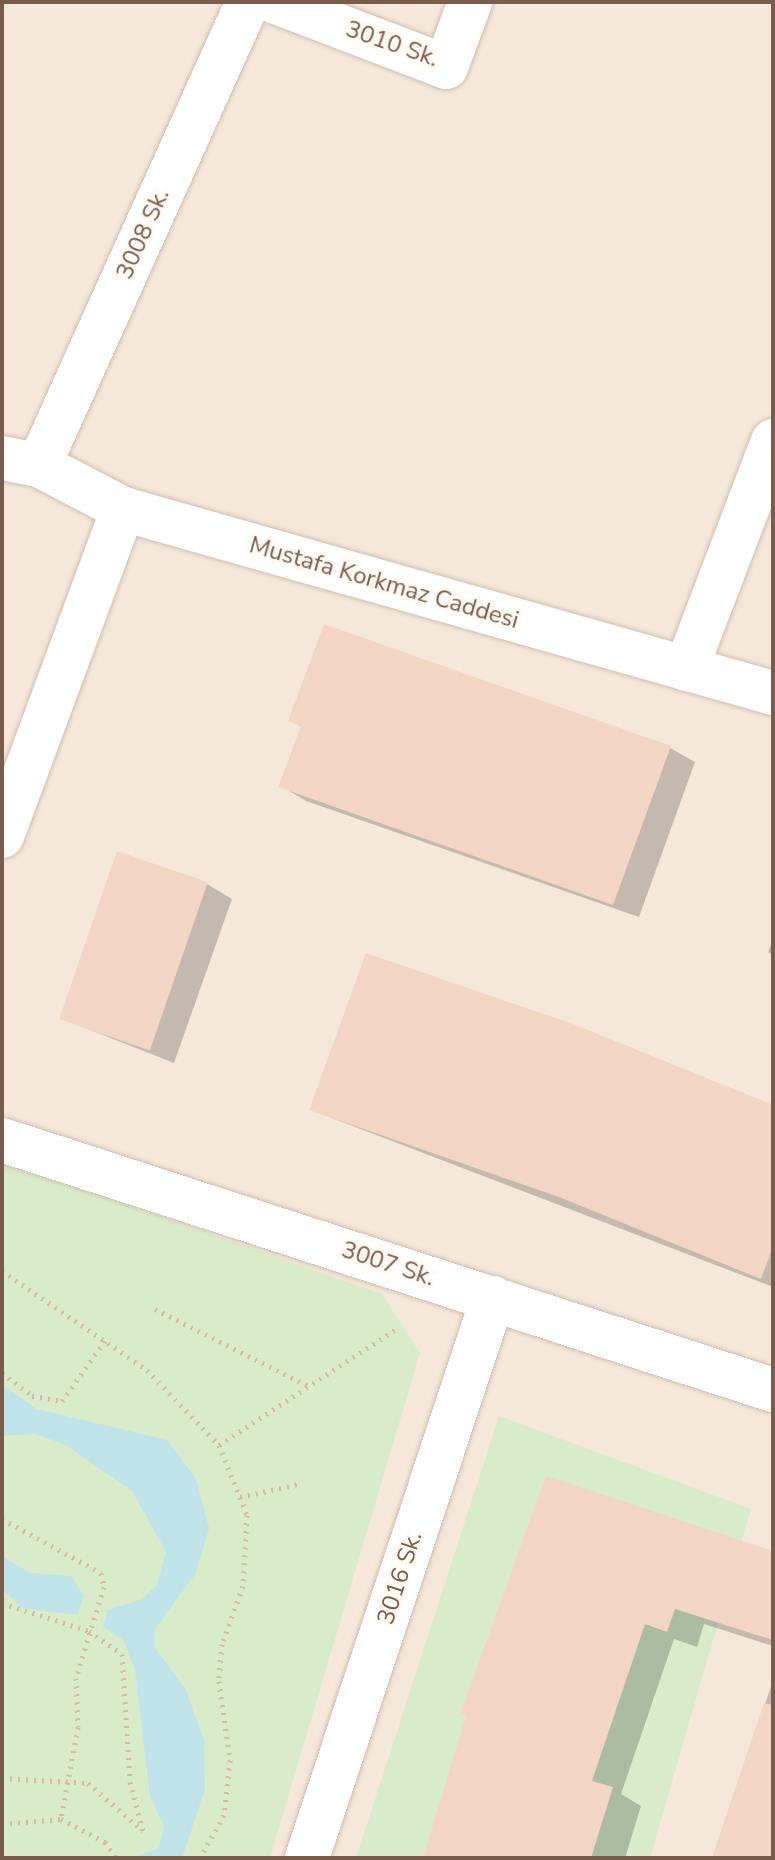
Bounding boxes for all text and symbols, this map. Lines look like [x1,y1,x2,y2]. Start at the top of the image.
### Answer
street label: 3010 Sk. [342,15,442,73]
street label: 3008 Sk. [110,184,176,284]
street label: Mustafa Korkmaz Caddesi [246,531,522,635]
street label: 3007 Sk. [338,1235,438,1293]
street label: 3016 Sk. [371,1528,429,1628]

